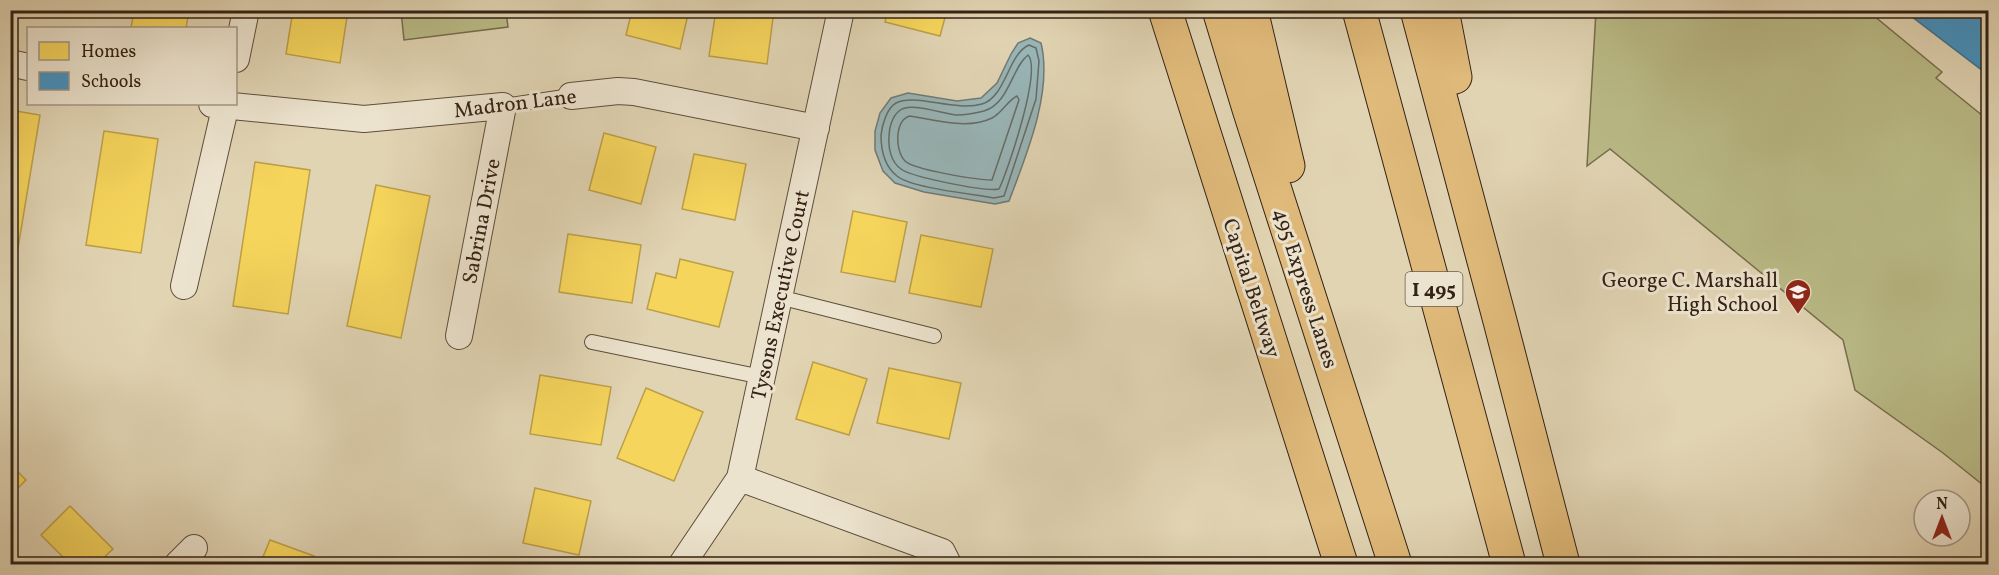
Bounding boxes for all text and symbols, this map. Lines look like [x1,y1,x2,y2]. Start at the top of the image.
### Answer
legend [27,27,237,105]
text: Homes [81,40,136,65]
text: Schools [81,70,141,95]
street label: Madron Lane [452,83,578,126]
street label: Sabrina Drive [456,156,509,286]
street label: Tysons Executive Court [745,187,818,403]
street label: 495 Express Lanes [1265,205,1344,372]
street label: Capital Beltway [1214,215,1287,362]
place label: George C. Marshall High School [1602,267,1778,320]
road number: I 495 [1406,272,1462,306]
school or university icon: George C. Marshall High School [1783,277,1813,315]
north arrow [1912,488,1972,548]
text: N [1936,494,1948,516]

